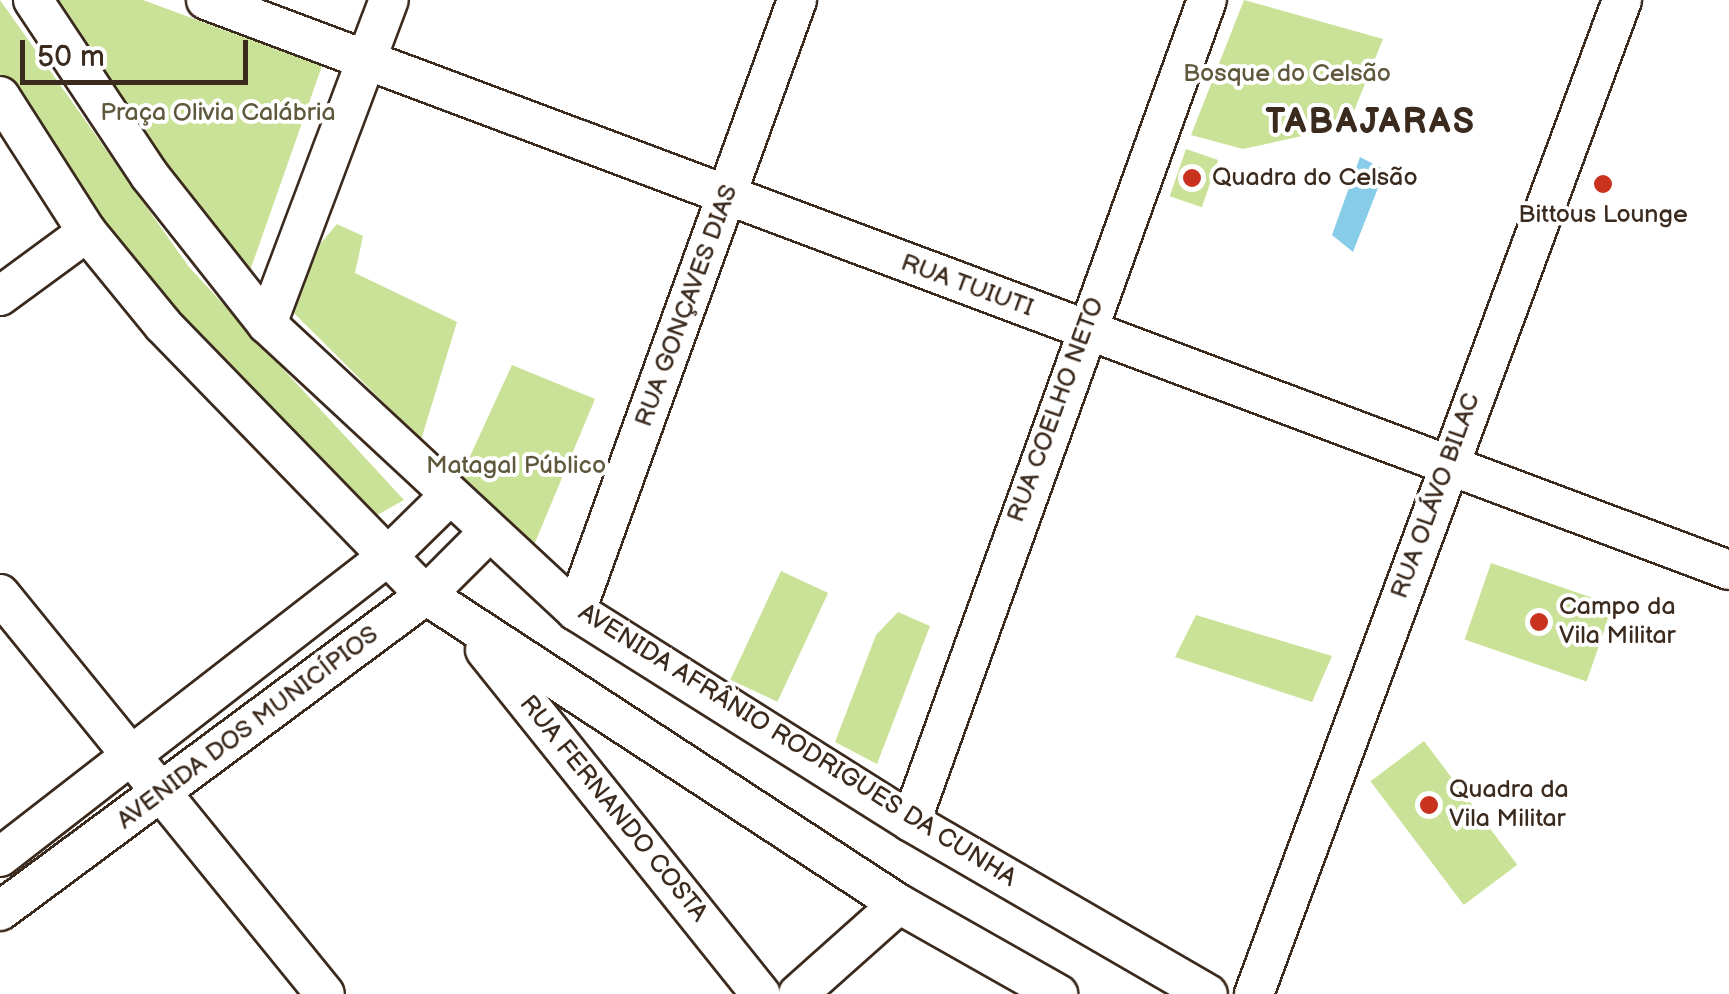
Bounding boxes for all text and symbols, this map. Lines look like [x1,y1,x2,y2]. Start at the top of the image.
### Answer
scale bar [25,20,252,82]
text: 50 m [37,39,105,75]
park label: Bosque do Celsão [1183,59,1391,89]
park label: Praça Olivia Calábria [100,98,336,128]
district label: TABAJARAS [1266,102,1476,144]
place label: Quadra do Celsão [1212,163,1418,193]
marker: Quadra do Celsão [1181,167,1203,189]
marker: Bittous Lounge [1592,173,1614,195]
street label: RUA GONÇAVES DIAS [629,181,745,431]
place label: Bittous Lounge [1518,200,1688,230]
street label: RUA TUIUTI [896,248,1038,324]
street label: RUA COELHO NETO [1001,294,1111,526]
street label: RUA OLÁVO BILAC [1385,389,1487,603]
park label: Matagal Público [426,451,606,481]
place label: Campo da Vila Militar [1559,593,1676,652]
street label: AVENIDA AFRÂNIO RODRIGUES DA CUNHA [573,598,1021,894]
marker: Campo da Vila Militar [1528,611,1550,633]
street label: AVENIDA DOS MUNICÍPIOS [111,620,385,836]
street label: RUA FERNANDO COSTA [512,690,714,928]
place label: Quadra da Vila Militar [1449,776,1569,835]
marker: Quadra da Vila Militar [1418,794,1440,816]

